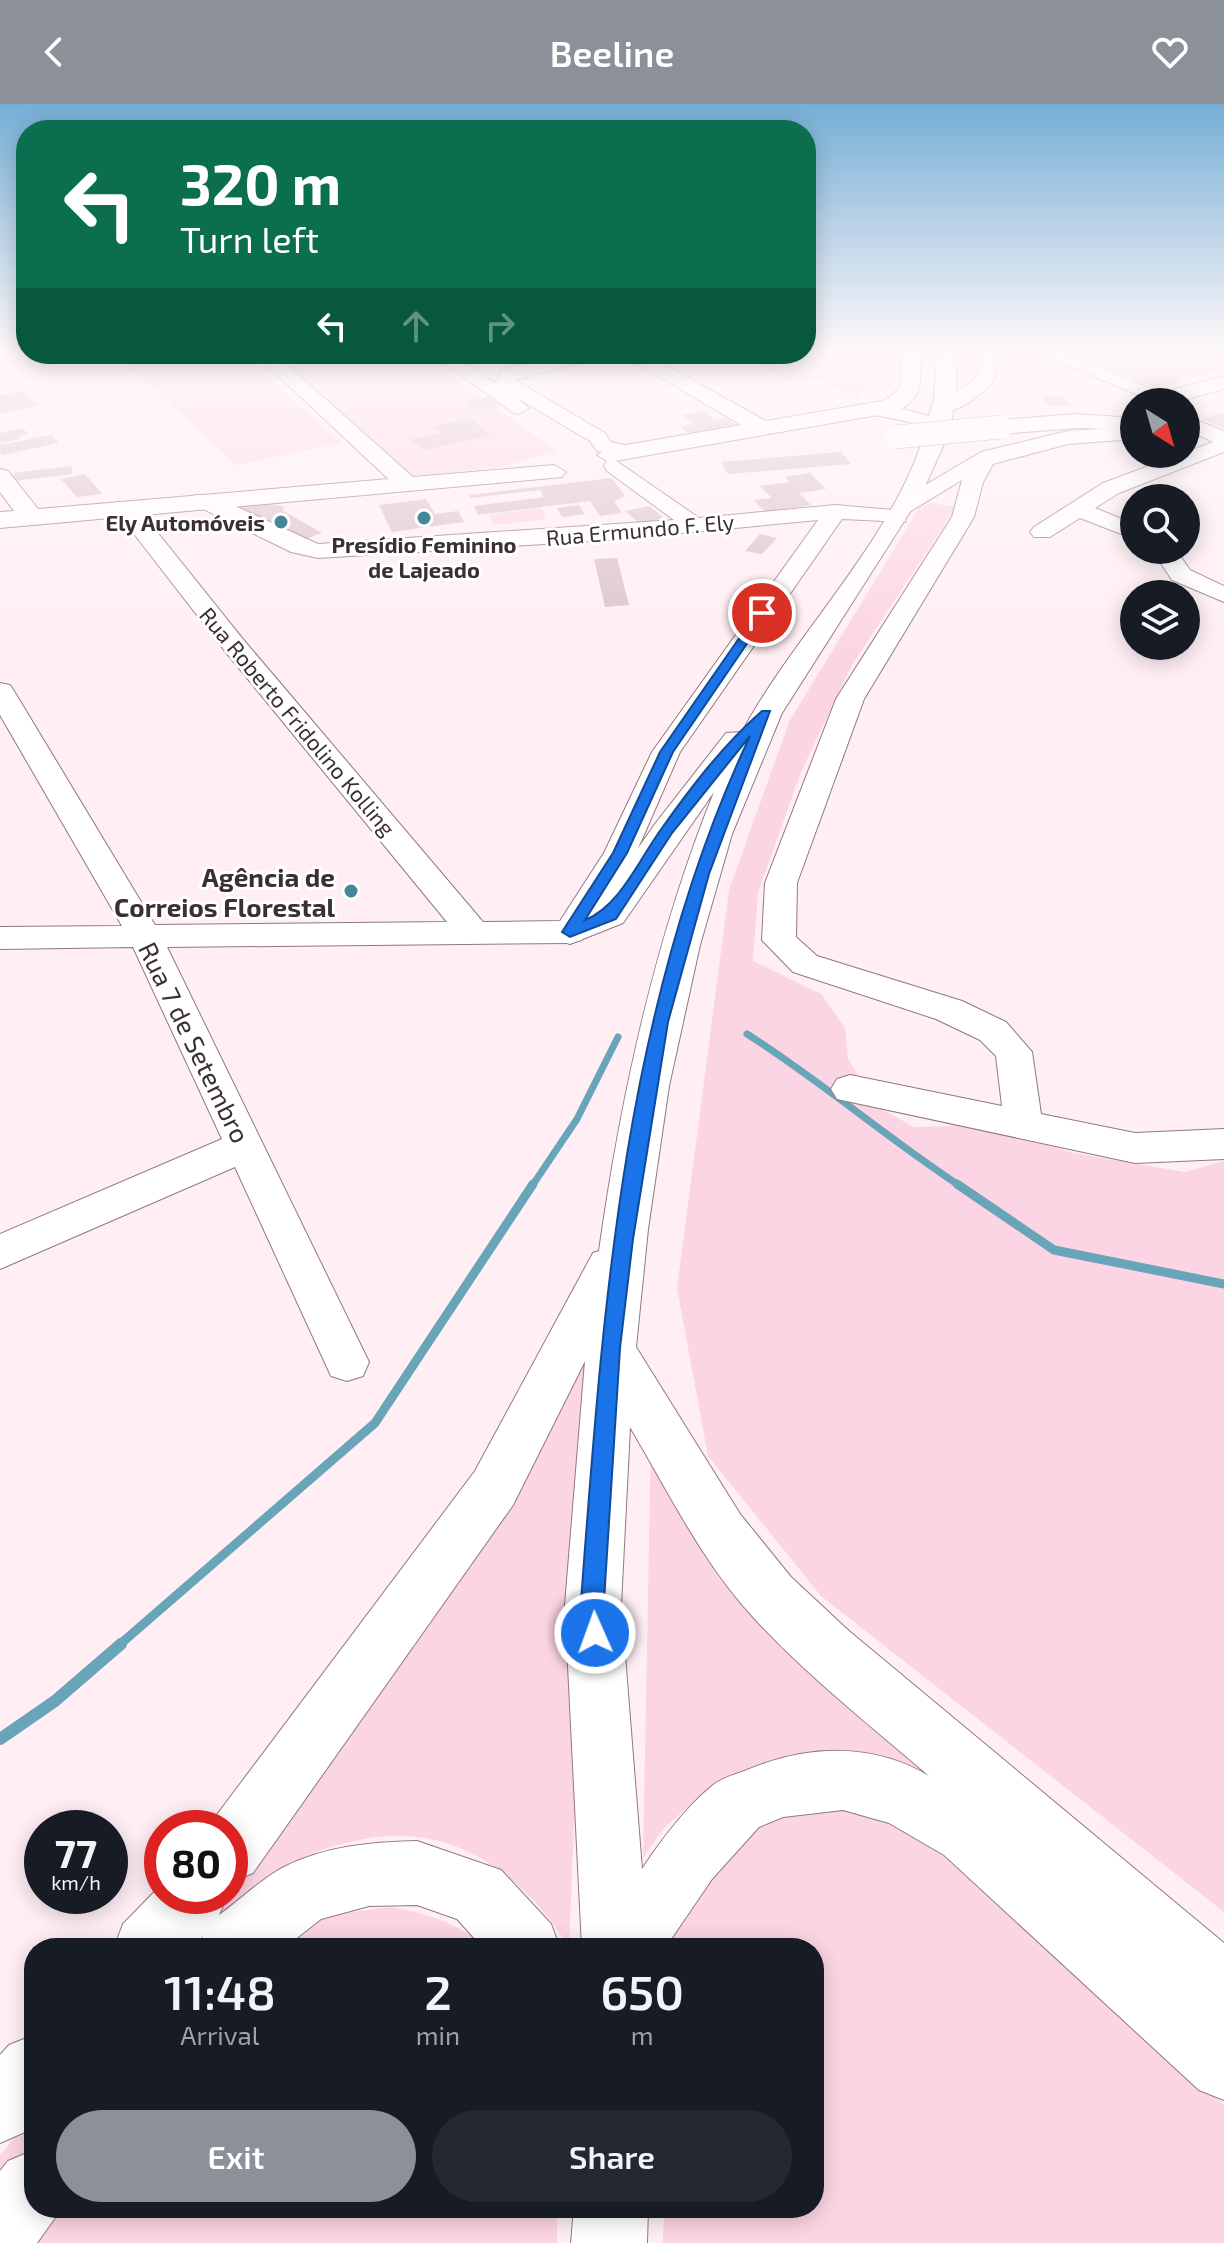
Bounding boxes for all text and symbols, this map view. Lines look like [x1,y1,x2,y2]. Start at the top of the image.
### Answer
icon: back [32,30,76,74]
icon: heart [1148,30,1192,74]
text: Beeline [550,31,674,74]
text: 320 m [180,149,341,216]
icon: left [48,152,152,256]
text: Turn left [180,217,319,260]
icon: left [310,304,354,348]
icon: ahead [394,304,438,348]
icon: right [478,304,522,348]
north arrow [1120,388,1200,468]
map controls [1120,388,1200,660]
button: search [1120,484,1200,564]
street label: Rua Ermundo F. Ely [545,508,736,550]
place label: Ely Automóveis [105,509,265,536]
marker: Presídio Feminino de Lajeado [415,509,433,527]
marker: Ely Automóveis [272,513,290,531]
place label: Presídio Feminino de Lajeado [331,531,517,582]
pin [728,579,796,647]
button: layers [1120,580,1200,660]
icon: arrive [740,591,784,635]
street label: Rua Roberto Fridolino Kolling [195,602,401,840]
place label: Agência de Correios Florestal [114,861,335,922]
marker: Agência de Correios Florestal [342,882,360,900]
street label: Rua 7 de Setembro [133,937,257,1147]
position arrow [553,1591,637,1675]
speed limit sign: 80 [144,1810,248,1914]
text: 77 [55,1828,97,1876]
text: km/h [51,1870,101,1894]
text: 11:48 [164,1962,276,2020]
text: 2 [424,1962,452,2020]
text: 650 [600,1962,684,2020]
text: Arrival [180,2019,259,2050]
text: min [416,2019,460,2050]
text: m [631,2019,653,2050]
button: Exit [56,2110,416,2202]
button: Share [432,2110,792,2202]

